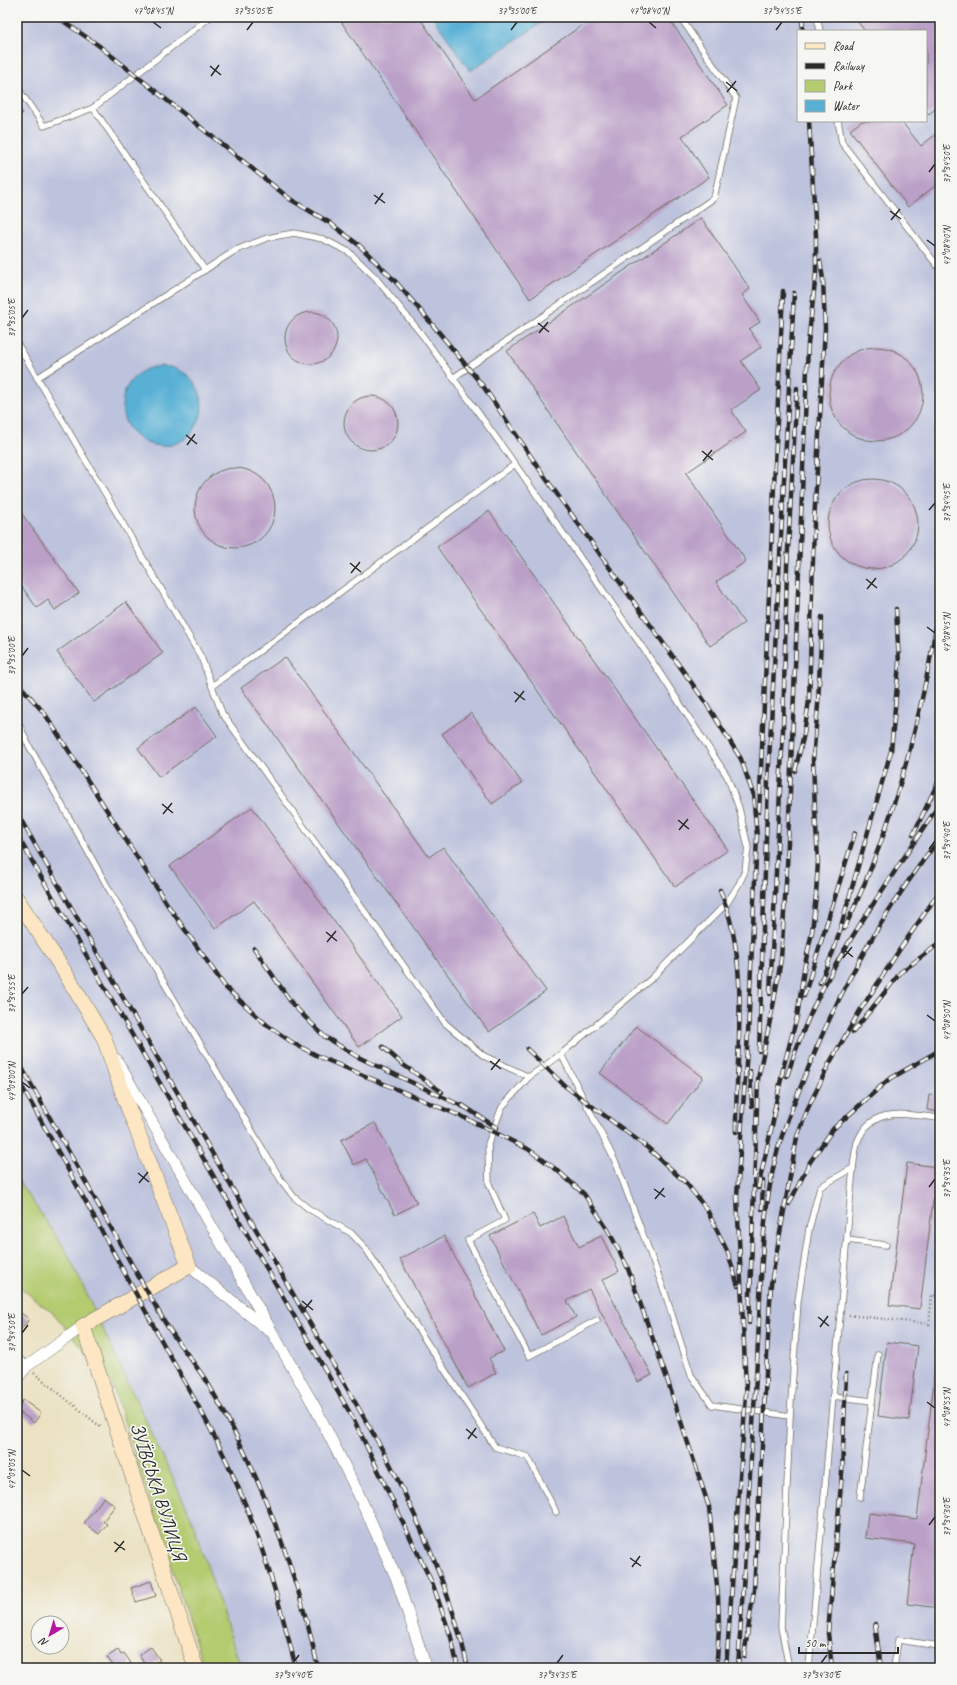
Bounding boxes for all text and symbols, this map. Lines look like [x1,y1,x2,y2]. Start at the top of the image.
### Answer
text: 47°08'45"N [133,4,175,17]
text: 37°35'05"E [234,4,274,17]
text: 37°35'00"E [498,4,538,17]
text: 47°08'40"N [629,4,671,17]
text: 37°34'55"E [763,4,803,17]
legend [797,30,927,122]
text: Road [833,38,855,54]
text: Railway [833,58,865,74]
text: Park [833,78,854,94]
text: Water [833,98,861,114]
text: 37°34'50"E [940,143,953,183]
text: 47°08'40"N [940,224,953,266]
text: 37°35'05"E [5,297,18,337]
text: 37°34'45"E [940,482,953,522]
text: 47°08'45"N [940,611,953,653]
text: 37°35'00"E [5,635,18,675]
text: 37°34'40"E [940,820,953,860]
text: 37°34'55"E [5,973,18,1013]
text: 47°08'50"N [940,999,953,1041]
text: 47°09'00"N [5,1060,18,1102]
text: 37°34'35"E [940,1158,953,1198]
text: 37°34'50"E [5,1312,18,1352]
text: 47°08'55"N [940,1386,953,1428]
street label: ЗУЇВСЬКА ВУЛИЦЯ [124,1419,192,1566]
text: 47°09'05"N [5,1448,18,1490]
text: 37°34'30"E [940,1496,953,1536]
north arrow [30,1615,70,1655]
scale bar [799,1629,898,1655]
text: N [35,1634,51,1650]
text: 50 m [805,1635,827,1651]
text: 37°34'40"E [274,1668,314,1681]
text: 37°34'35"E [538,1668,578,1681]
text: 37°34'30"E [802,1668,842,1681]

